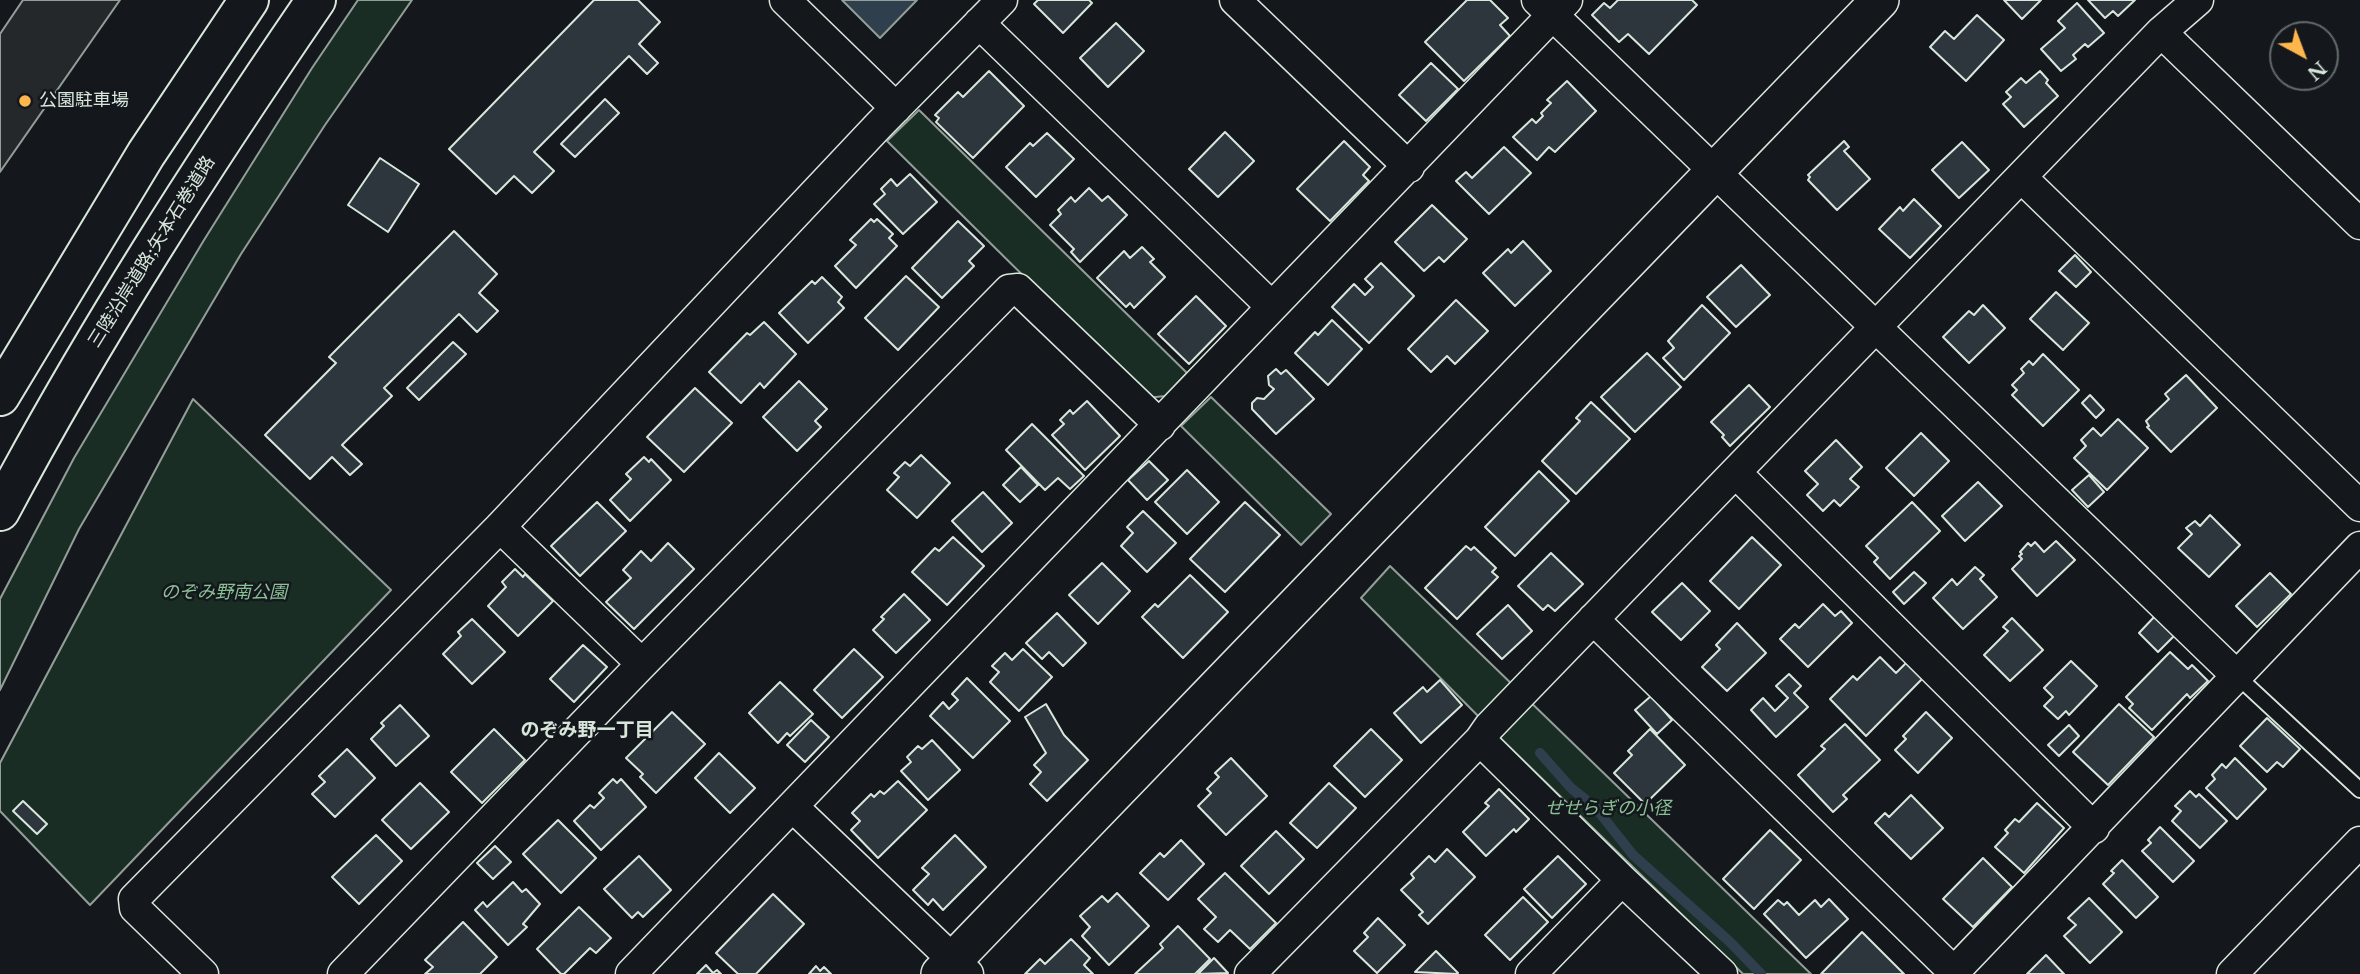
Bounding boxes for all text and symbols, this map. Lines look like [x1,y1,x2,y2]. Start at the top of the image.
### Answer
north arrow [2269,21,2339,91]
text: N [2303,56,2331,85]
place label: 公園駐車場 [39,90,129,112]
marker: 公園駐車場 [17,93,33,109]
street label: 三陸沿岸道路;矢本石巻道路 [84,152,220,352]
park label: のぞみ野南公園 [161,582,287,604]
district label: のぞみ野一丁目 [521,720,653,742]
park label: せせらぎの小径 [1545,798,1671,820]

